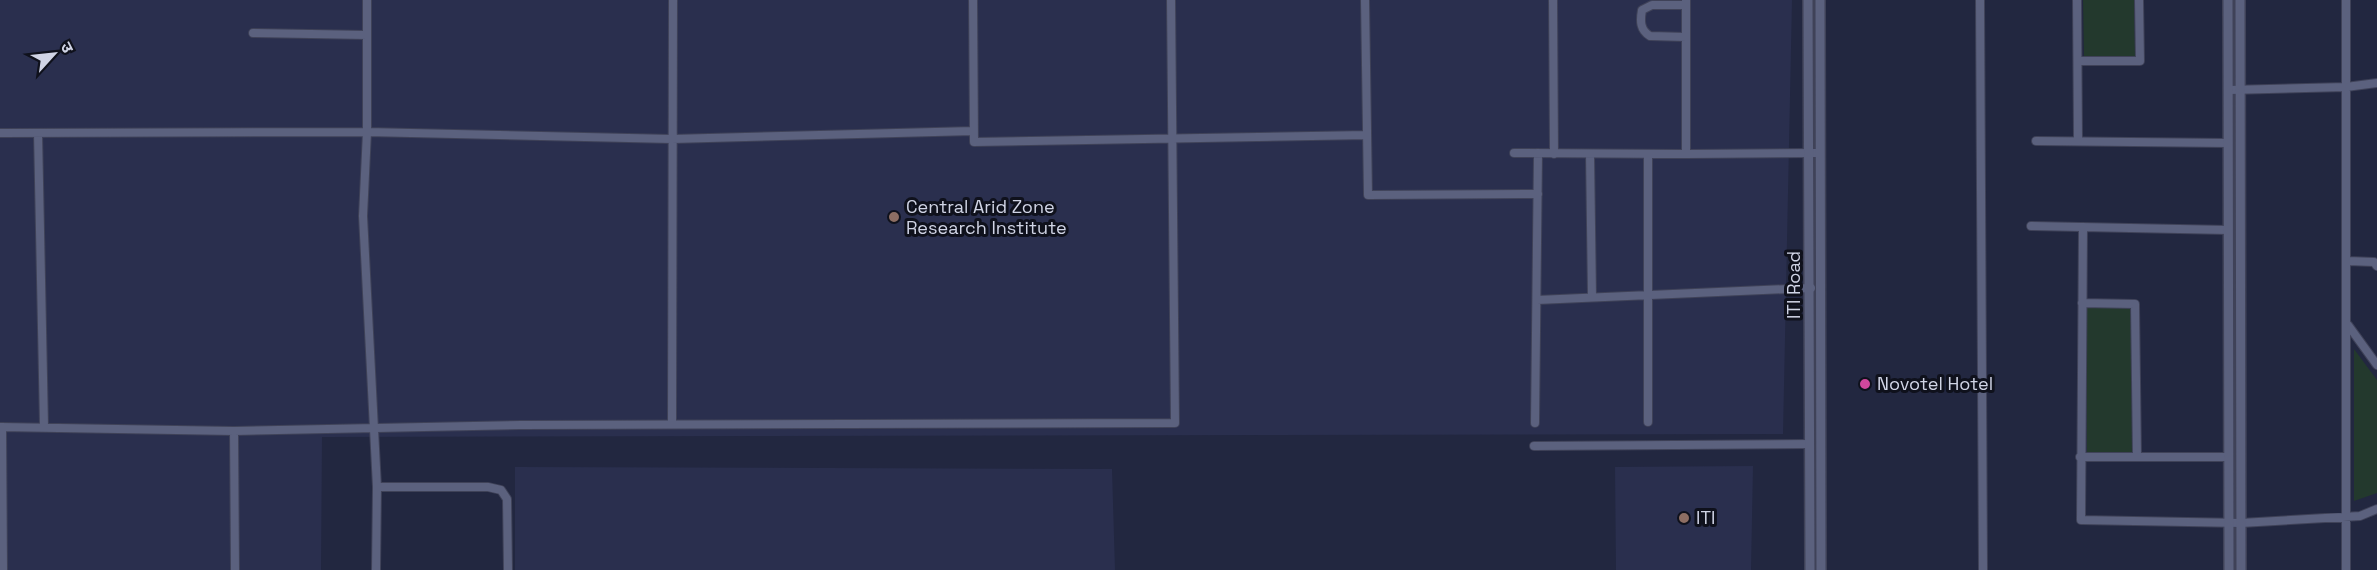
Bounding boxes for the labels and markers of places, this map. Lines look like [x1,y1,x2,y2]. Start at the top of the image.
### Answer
place label: Central Arid Zone Research Institute [906,195,1067,239]
marker: Central Arid Zone Research Institute [887,210,901,224]
place label: Novotel Hotel [1877,372,1993,395]
marker: Novotel Hotel [1858,377,1872,391]
place label: ITI [1696,506,1715,529]
marker: ITI [1677,511,1691,525]

